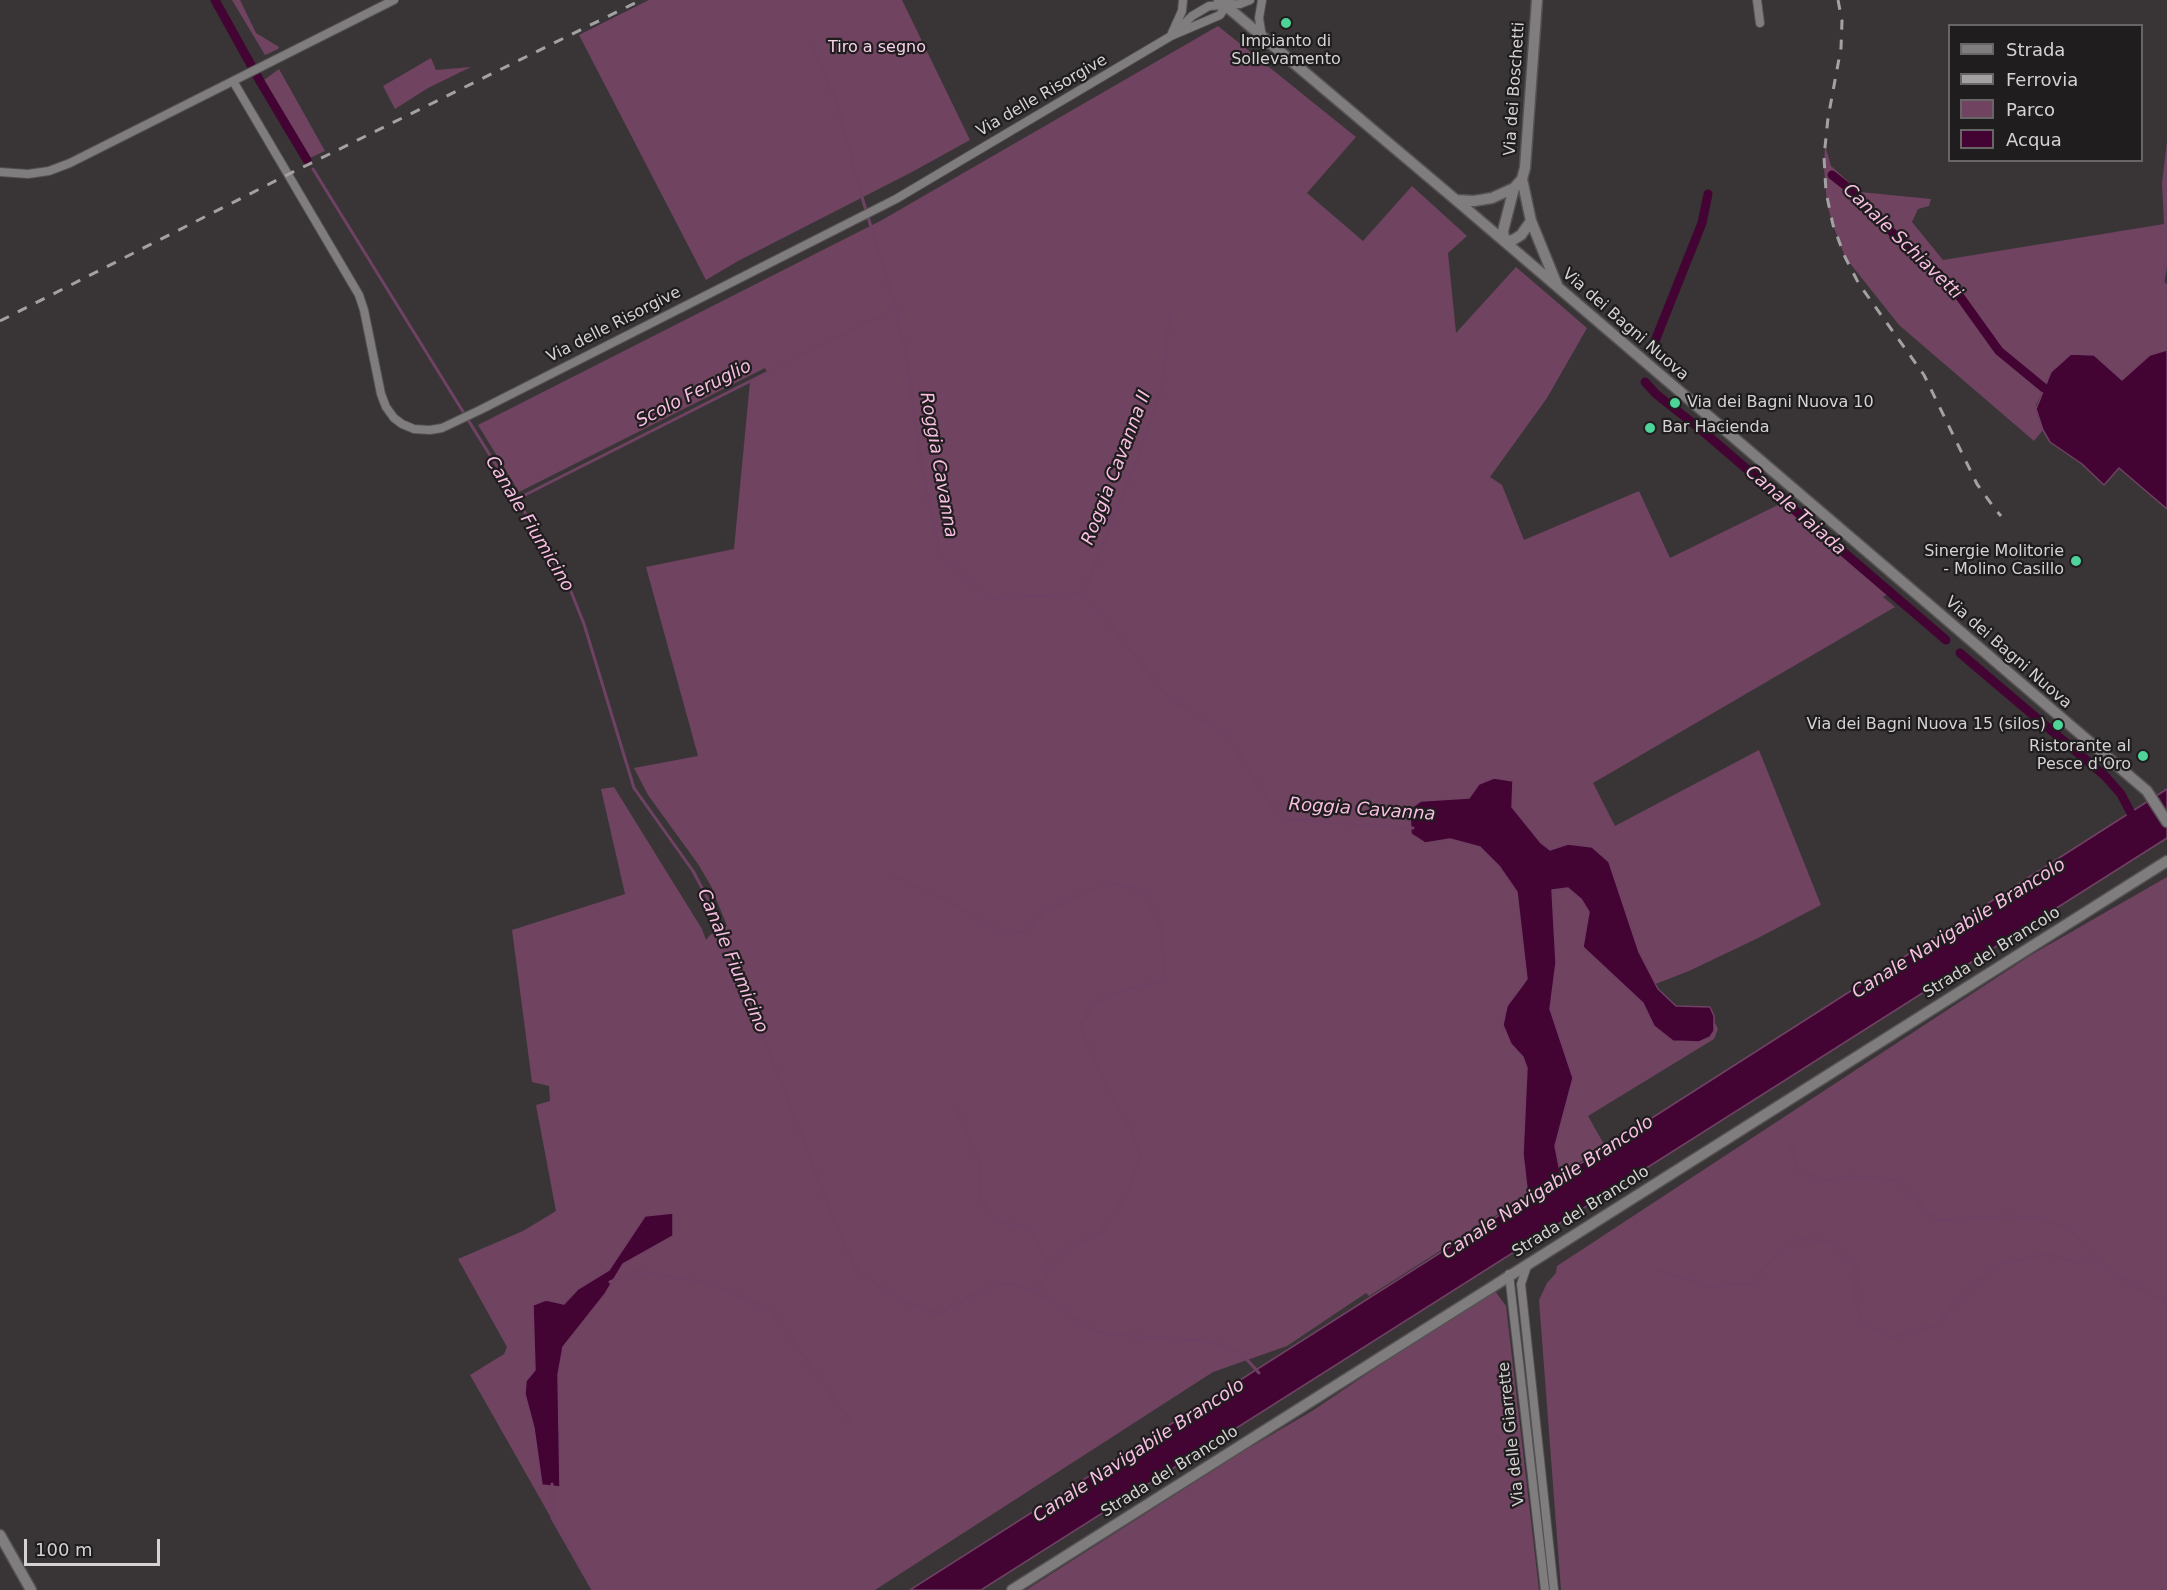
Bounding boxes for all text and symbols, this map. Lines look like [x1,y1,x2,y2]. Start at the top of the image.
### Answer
marker: Impianto di Sollevamento [1279,16,1293,30]
street label: Via dei Boschetti [1501,21,1529,157]
legend [1948,24,2143,162]
place label: Impianto di Sollevamento [1231,32,1341,70]
park label: Tiro a segno [828,38,926,58]
text: Strada [2006,39,2065,60]
street label: Via delle Risorgive [973,51,1111,141]
text: Ferrovia [2006,69,2078,90]
text: Parco [2006,99,2055,120]
text: Acqua [2006,129,2062,150]
water label: Canale Schiavetti [1838,180,1966,304]
street label: Via dei Bagni Nuova [1558,265,1692,385]
street label: Via delle Risorgive [544,283,684,367]
water label: Scolo Feruglio [633,356,755,432]
water label: Roggia Cavanna II [1078,388,1156,548]
water label: Roggia Cavanna [915,391,961,539]
place label: Via dei Bagni Nuova 10 [1687,393,1874,413]
marker: Via dei Bagni Nuova 10 [1668,396,1682,410]
place label: Bar Hacienda [1662,418,1769,438]
marker: Bar Hacienda [1643,421,1657,435]
water label: Canale Fiumicino [480,452,578,596]
water label: Canale Taiada [1740,461,1850,561]
place label: Sinergie Molitorie - Molino Casillo [1924,542,2064,580]
marker: Sinergie Molitorie - Molino Casillo [2069,554,2083,568]
street label: Via dei Bagni Nuova [1941,593,2075,713]
place label: Via dei Bagni Nuova 15 (silos) [1806,715,2046,735]
marker: Via dei Bagni Nuova 15 (silos) [2051,718,2065,732]
place label: Ristorante al Pesce d'Oro [2029,737,2131,775]
marker: Ristorante al Pesce d'Oro [2136,749,2150,763]
water label: Roggia Cavanna [1288,794,1436,826]
water label: Canale Navigabile Brancolo [1848,854,2070,1004]
water label: Canale Fiumicino [692,886,772,1036]
street label: Strada del Brancolo [1920,903,2064,1003]
water label: Canale Navigabile Brancolo [1438,1111,1658,1265]
street label: Strada del Brancolo [1509,1162,1653,1262]
street label: Via delle Giarrette [1495,1361,1529,1507]
water label: Canale Navigabile Brancolo [1029,1374,1249,1528]
street label: Strada del Brancolo [1098,1422,1242,1522]
scale bar [27,1527,164,1565]
text: 100 m [35,1539,93,1560]

